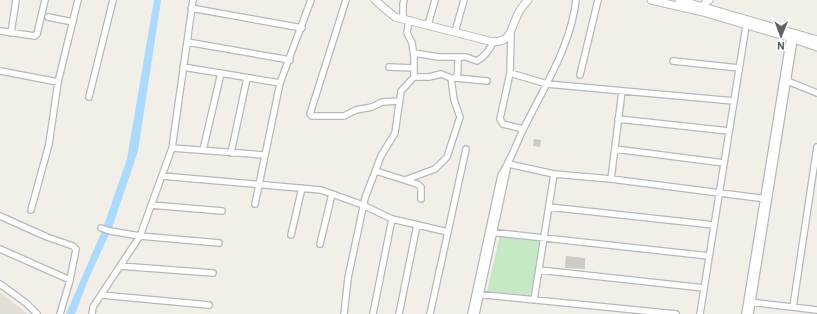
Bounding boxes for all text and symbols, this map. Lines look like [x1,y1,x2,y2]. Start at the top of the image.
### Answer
north arrow [761,16,801,56]
text: N [777,39,785,53]

